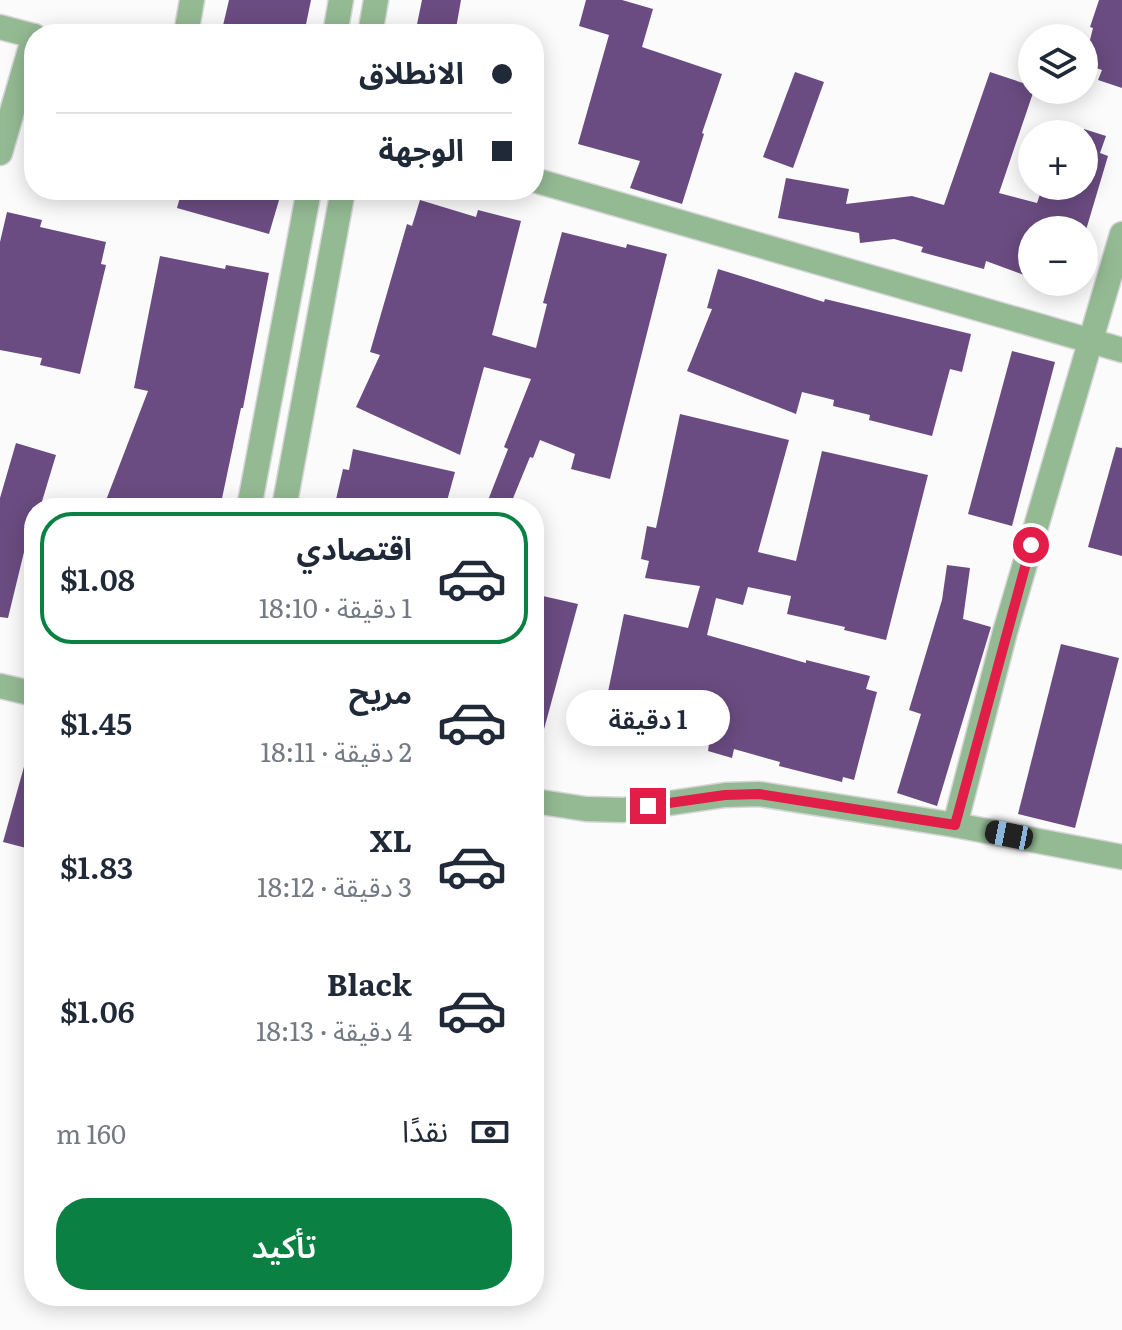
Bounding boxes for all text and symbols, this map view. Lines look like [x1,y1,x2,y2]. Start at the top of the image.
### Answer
map controls [1018,24,1098,296]
button: layers [1018,24,1098,104]
text: الانطلاق [359,49,464,93]
button: + [1018,120,1098,200]
text: الوجهة [379,126,464,170]
button: − [1018,216,1098,296]
text: اقتصادي [297,525,412,569]
route start [1013,527,1049,563]
icon: car [436,542,508,614]
text: $1.08 [60,556,135,600]
text: 1 دقيقة · 18:10 [259,587,412,626]
text: مريح [349,669,412,713]
icon: car [436,686,508,758]
callout: 1 دقيقة [566,690,730,746]
text: 1 دقيقة [609,698,687,737]
text: $1.45 [60,700,132,744]
text: 2 دقيقة · 18:11 [261,731,412,770]
route end [630,788,666,824]
text: XL [370,817,412,861]
car [983,819,1035,851]
icon: car [436,830,508,902]
text: $1.83 [60,844,133,888]
text: 3 دقيقة · 18:12 [257,866,412,905]
text: Black [327,961,412,1005]
icon: car [436,974,508,1046]
text: $1.06 [60,988,135,1032]
text: 4 دقيقة · 18:13 [256,1010,412,1049]
text: نقدًا [402,1107,448,1151]
icon: cash [468,1110,512,1154]
text: 160 m [56,1113,126,1152]
button: تأكيد [56,1198,512,1290]

